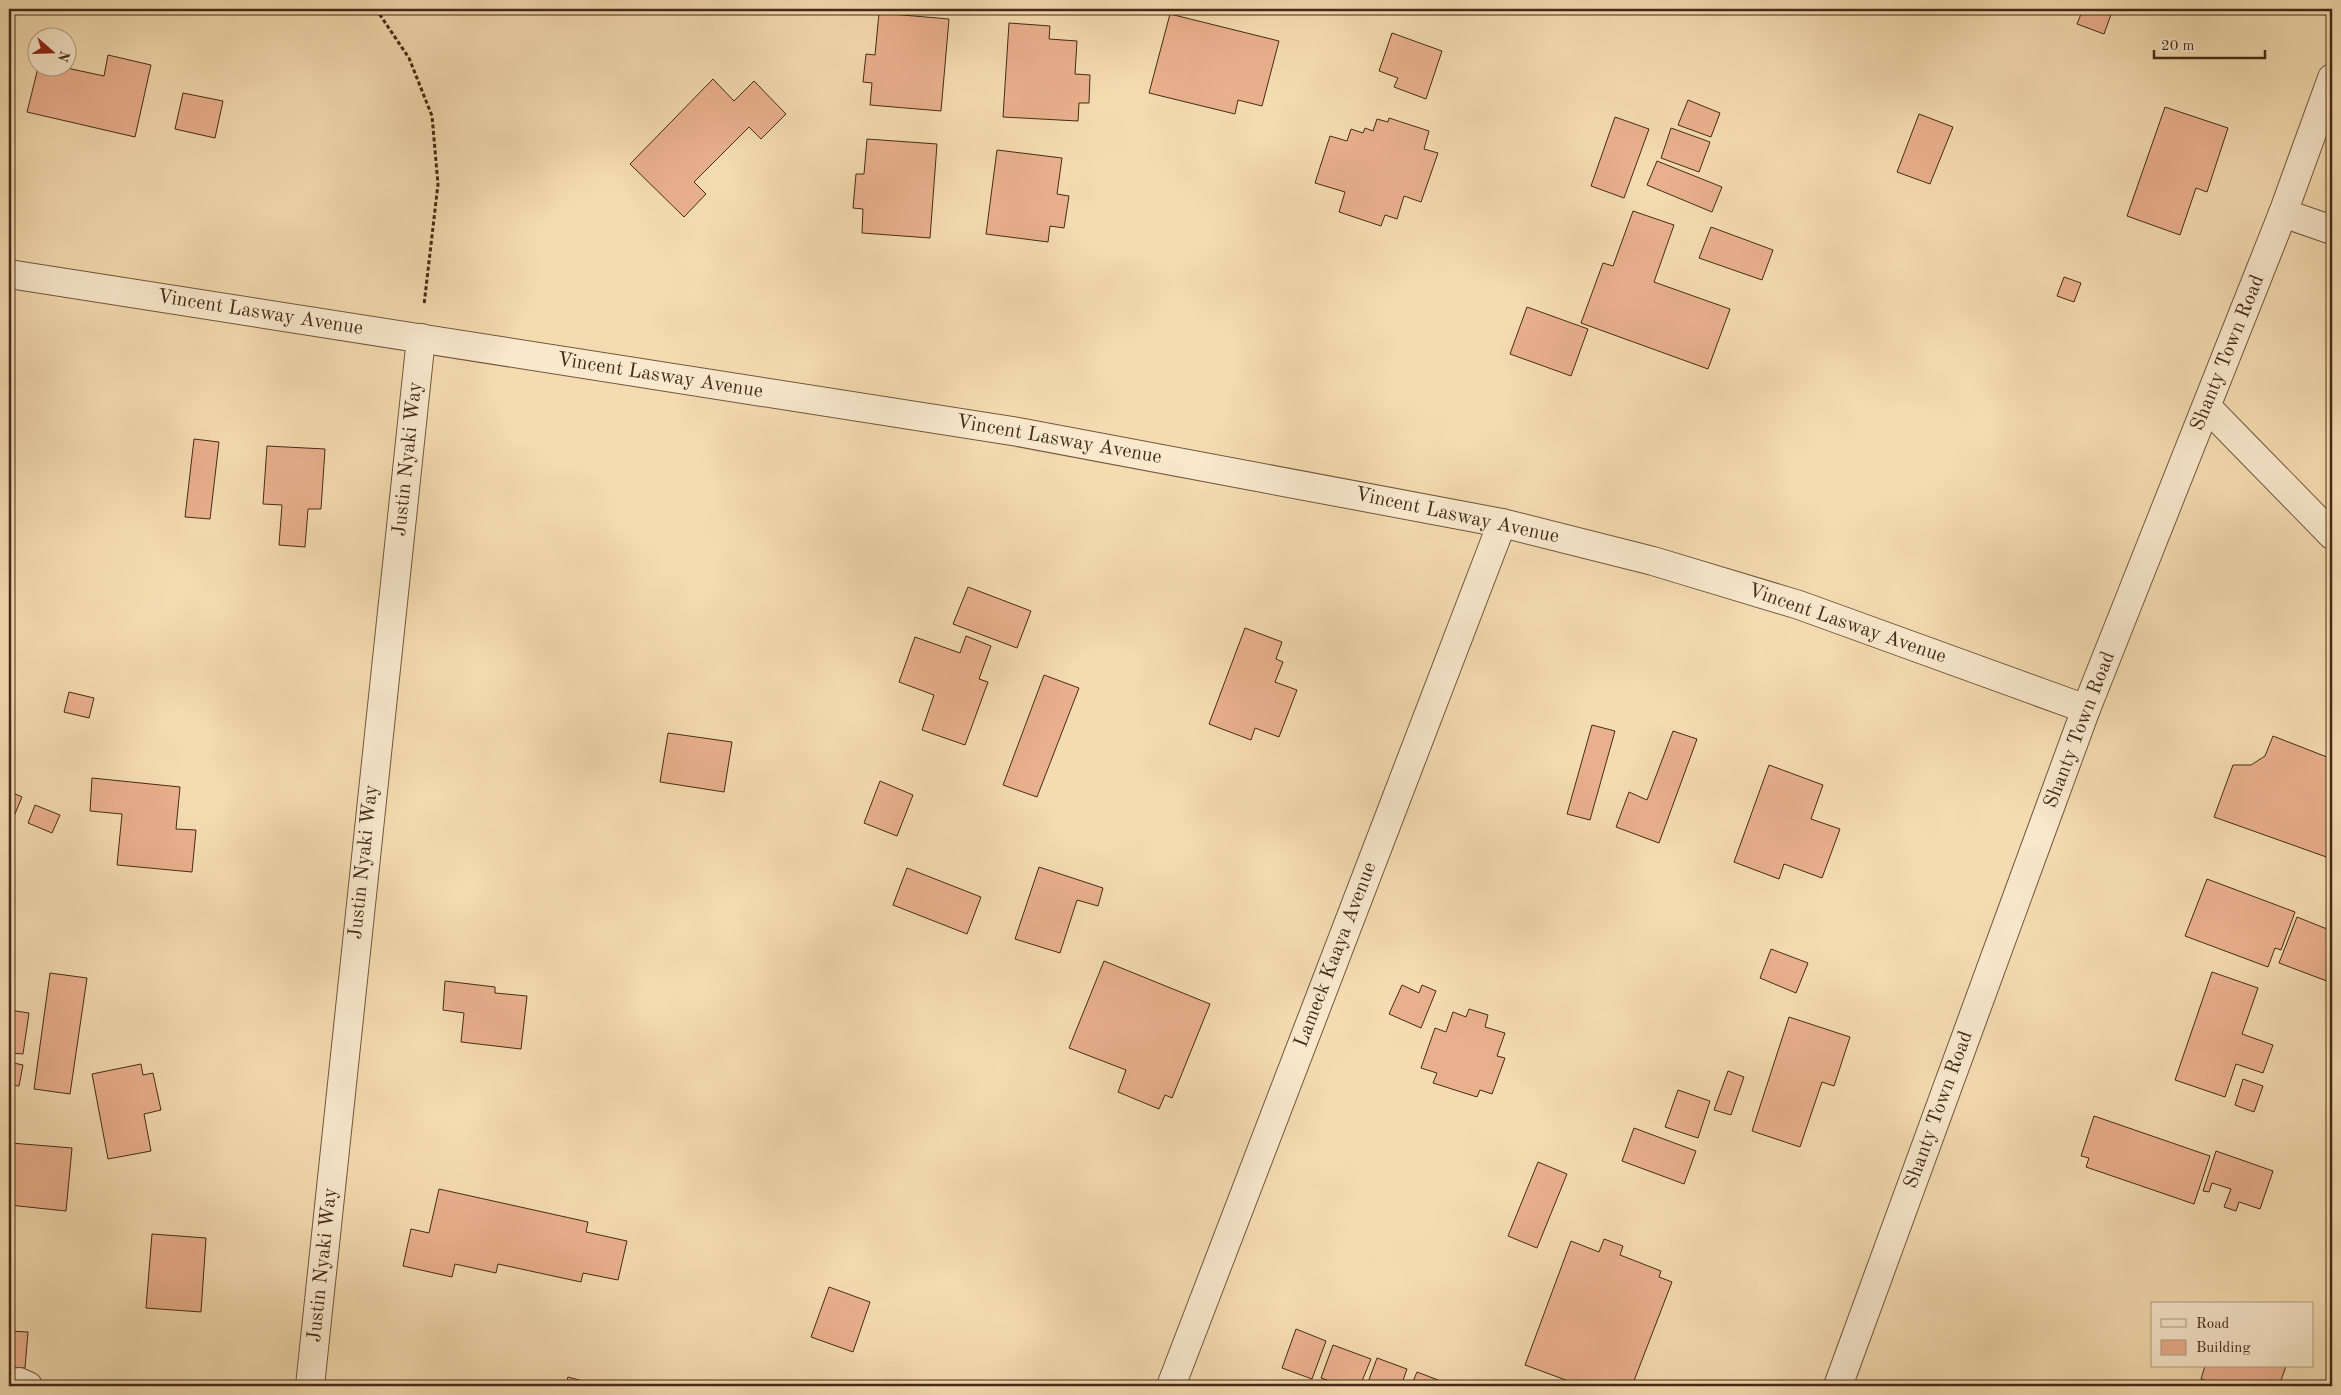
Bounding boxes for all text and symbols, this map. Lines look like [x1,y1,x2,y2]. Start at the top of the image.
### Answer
north arrow [28,28,78,78]
scale bar [2154,28,2265,60]
text: 20 m [2161,39,2195,54]
text: N [55,49,72,64]
street label: Shanty Town Road [2188,272,2268,434]
street label: Vincent Lasway Avenue [156,287,364,339]
street label: Vincent Lasway Avenue [556,350,764,402]
street label: Justin Nyaki Way [390,380,426,537]
street label: Vincent Lasway Avenue [955,412,1163,468]
street label: Vincent Lasway Avenue [1353,485,1561,547]
street label: Vincent Lasway Avenue [1745,581,1949,667]
street label: Shanty Town Road [2041,649,2119,811]
street label: Justin Nyaki Way [346,783,382,940]
street label: Lameck Kaaya Avenue [1291,860,1381,1050]
street label: Shanty Town Road [1901,1029,1977,1191]
street label: Justin Nyaki Way [305,1186,341,1343]
legend [2151,1302,2314,1368]
text: Road [2196,1317,2230,1332]
text: Building [2196,1341,2251,1356]

